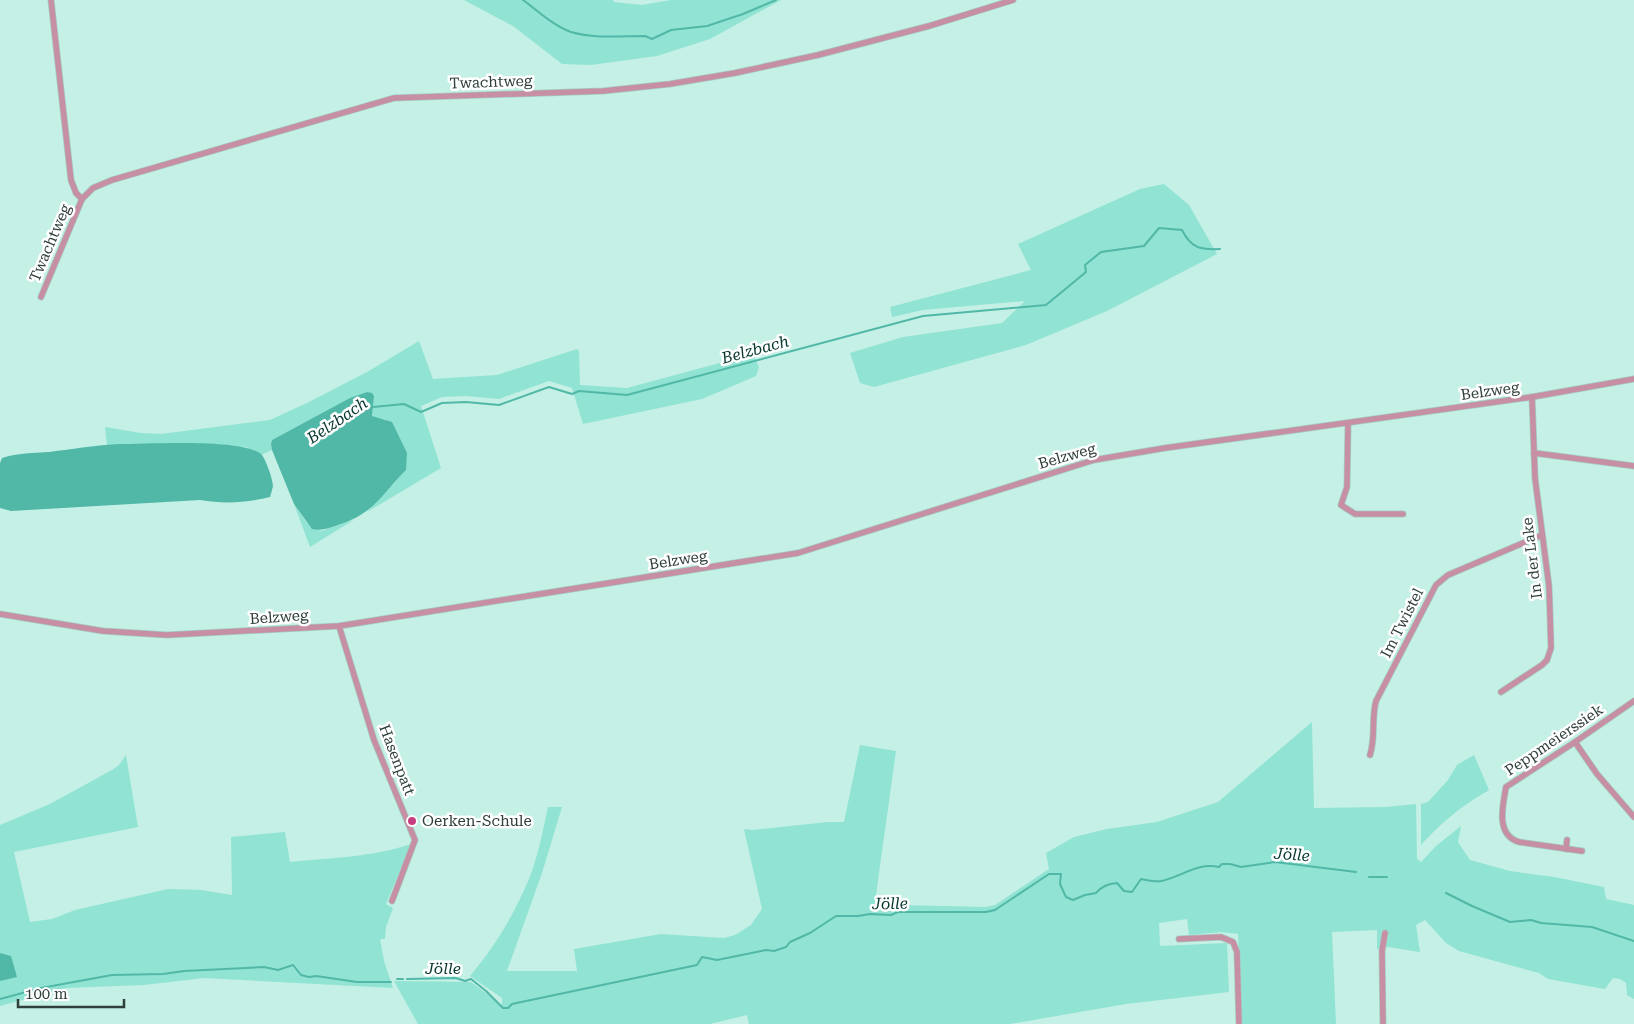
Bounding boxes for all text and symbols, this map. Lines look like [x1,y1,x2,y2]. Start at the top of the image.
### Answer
street label: Twachtweg [449,72,533,92]
street label: Twachtweg [26,201,75,285]
water label: Belzbach [718,331,791,368]
street label: Belzweg [1460,378,1521,404]
water label: Belzbach [303,393,371,448]
street label: Belzweg [1036,439,1098,473]
street label: In der Lake [1518,516,1546,600]
street label: Belzweg [648,546,709,573]
street label: Im Twistel [1377,585,1427,661]
street label: Belzweg [249,606,309,628]
street label: Peppmeierssiek [1501,700,1607,780]
street label: Hasenpatt [375,722,419,798]
place label: Oerken-Schule [422,812,532,830]
marker: Oerken-Schule [406,815,418,827]
water label: Jölle [1273,844,1310,865]
water label: Jölle [871,894,908,913]
water label: Jölle [424,959,461,978]
scale bar [18,976,124,1008]
text: 100 m [25,985,68,1003]

